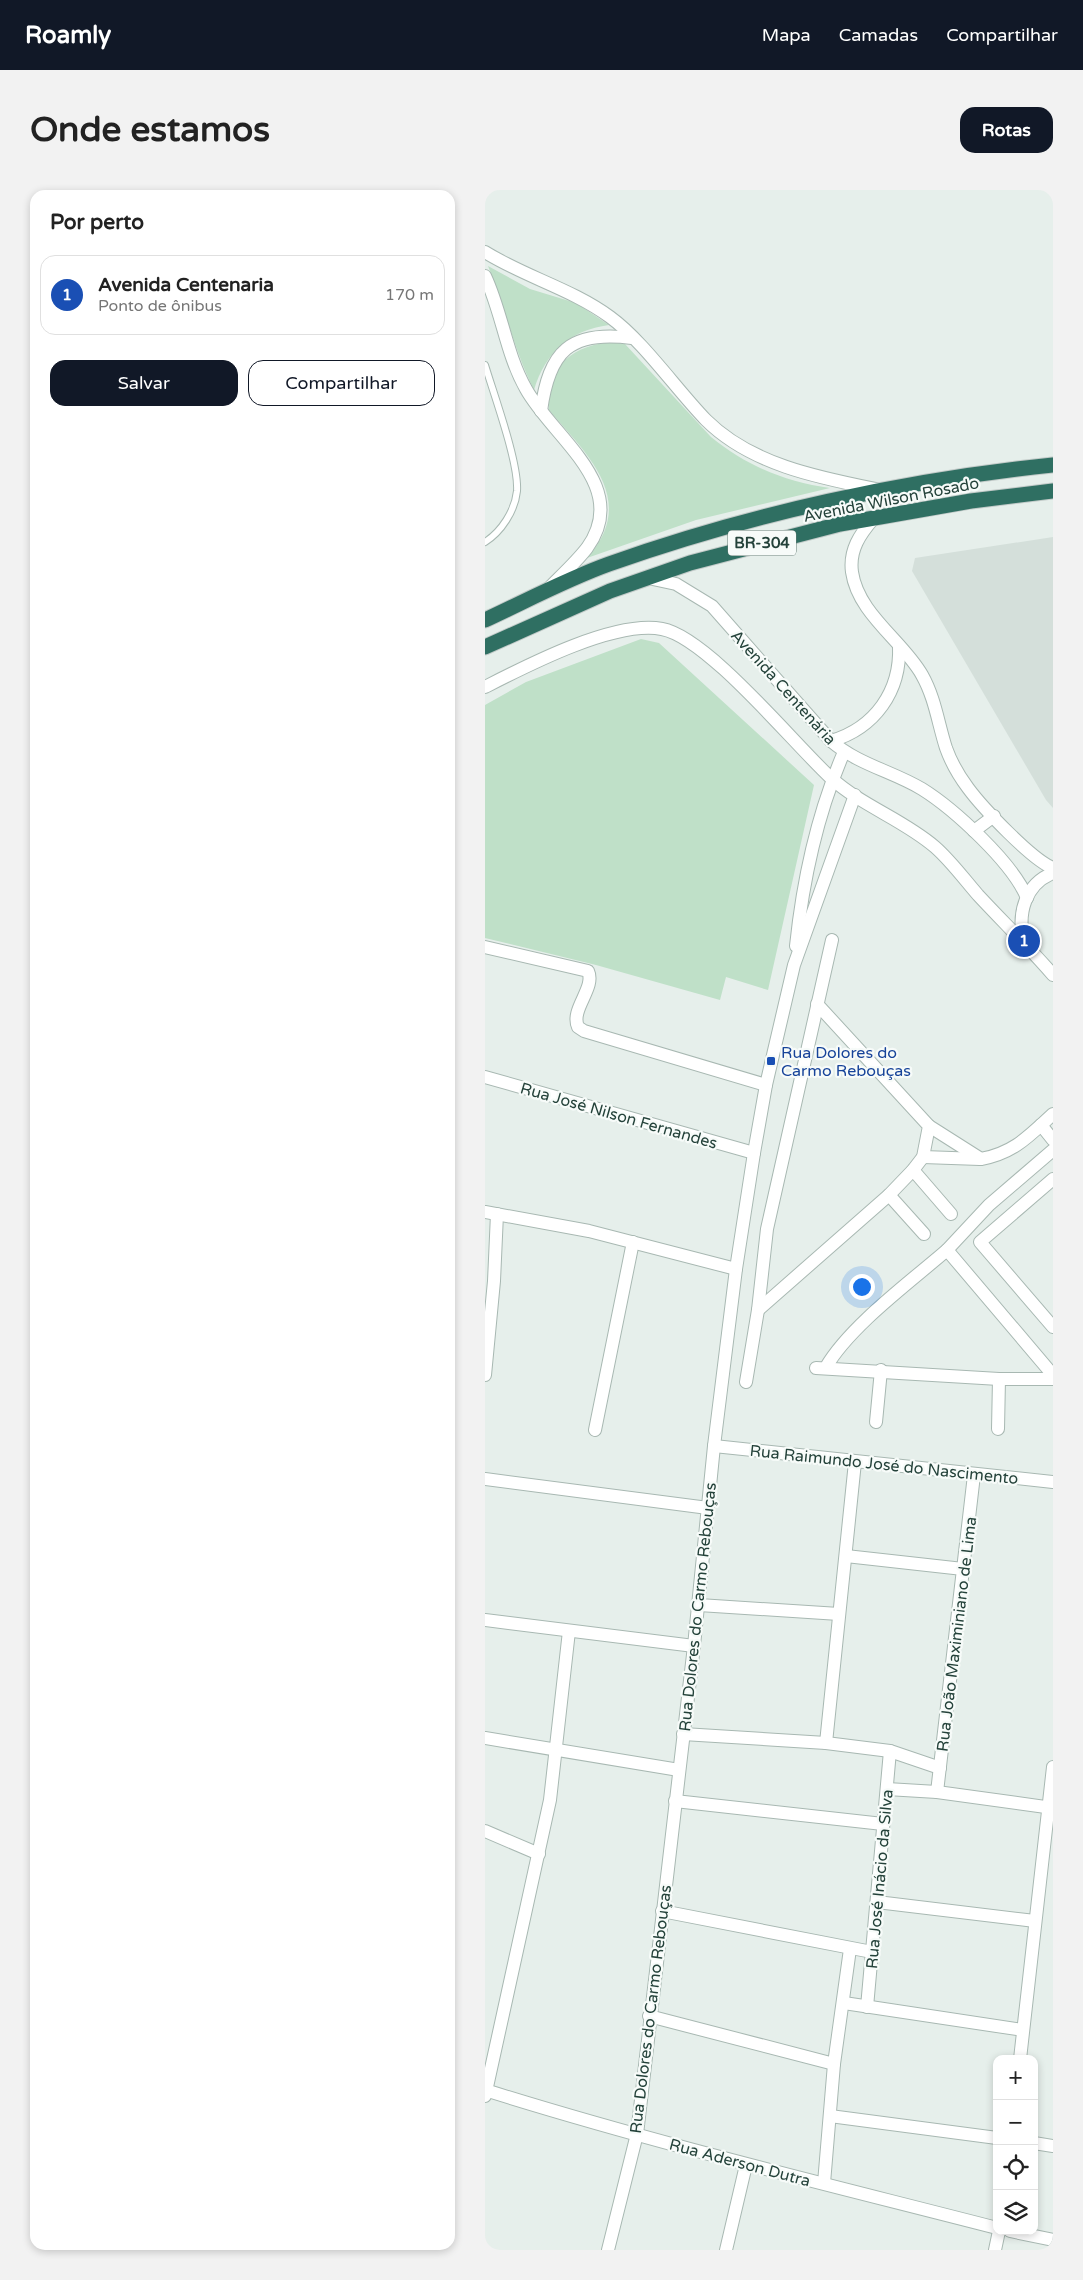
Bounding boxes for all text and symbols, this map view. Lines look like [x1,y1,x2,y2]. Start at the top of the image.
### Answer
text: Roamly [25,21,111,50]
text: Mapa [762,24,811,46]
text: Camadas [839,24,918,46]
text: Compartilhar [946,24,1058,46]
button: Rotas [960,107,1053,153]
text: Onde estamos [30,109,270,151]
text: Por perto [50,210,144,235]
text: Avenida Centenaria [98,274,274,296]
text: 1 [62,285,72,305]
text: 170 m [385,285,434,305]
text: Ponto de ônibus [98,296,222,316]
button: Salvar [50,360,238,406]
button: Compartilhar [248,360,435,406]
street label: Avenida Wilson Rosado [802,473,981,527]
road number: BR-304 [728,530,796,556]
street label: Avenida Centenária [726,626,840,749]
pin: 1 [1008,922,1040,960]
place label: Rua Dolores do Carmo Rebouças [781,1043,911,1081]
marker: Rua Dolores do Carmo Rebouças [765,1055,777,1067]
street label: Rua José Nilson Fernandes [518,1078,719,1154]
your location [849,1274,875,1300]
street label: Rua Raimundo José do Nascimento [749,1441,1019,1489]
street label: Rua Dolores do Carmo Rebouças [675,1482,721,1733]
street label: Rua João Maximiniano de Lima [933,1515,981,1753]
street label: Rua José Inácio da Silva [862,1788,898,1970]
street label: Rua Dolores do Carmo Rebouças [626,1884,676,2135]
map controls [993,2055,1038,2235]
button: + [993,2055,1038,2100]
button: − [993,2100,1038,2145]
street label: Rua Aderson Dutra [667,2134,813,2191]
button: locate [993,2145,1038,2190]
button: layers [993,2190,1038,2235]

